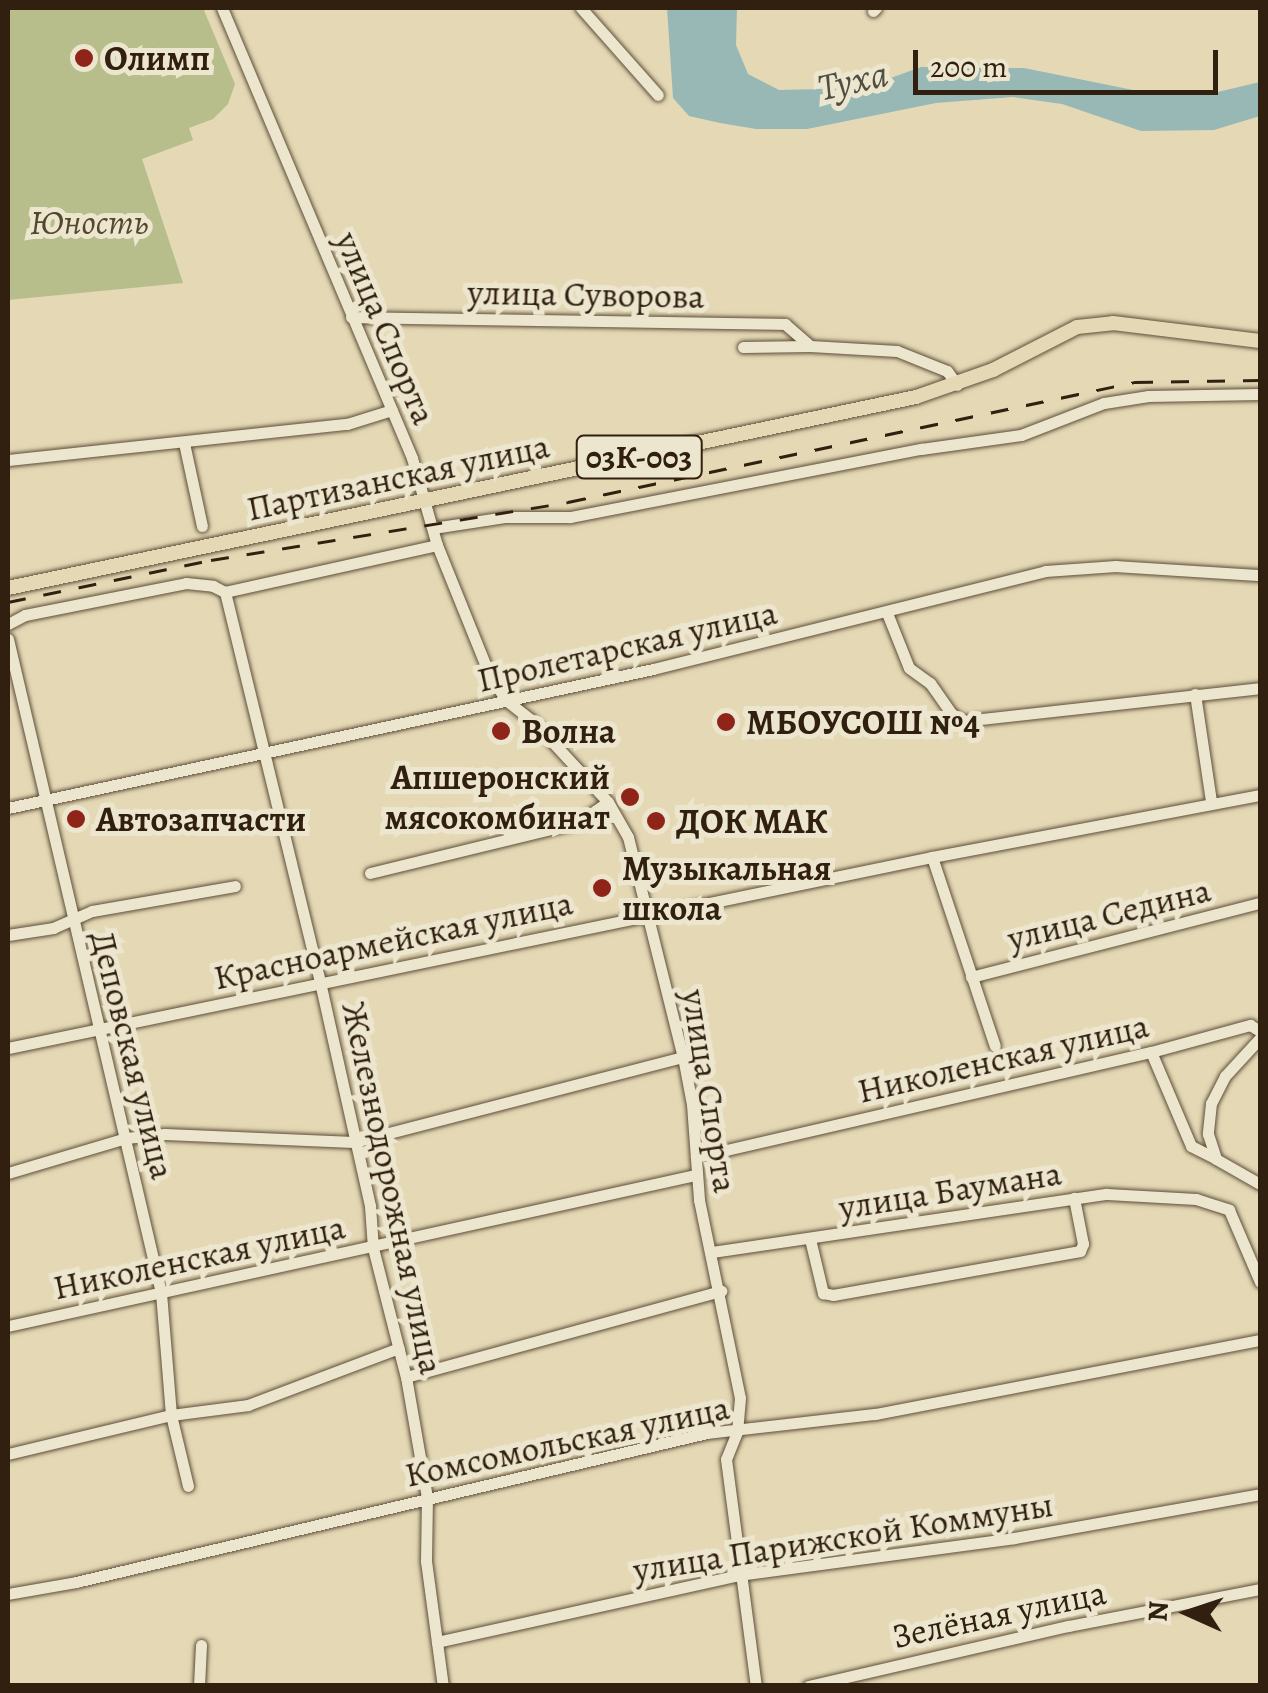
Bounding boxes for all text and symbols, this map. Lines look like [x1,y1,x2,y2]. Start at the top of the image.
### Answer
scale bar [918,30,1223,92]
place label: Олимп [104,37,210,79]
marker: Олимп [73,47,95,69]
text: 200 m [930,47,1007,87]
water label: Туха [813,51,893,111]
park label: Юность [30,201,148,243]
street label: улица Спорта [327,225,445,431]
street label: улица Суворова [467,271,705,317]
street label: Партизанская улица [243,424,553,530]
road number: 03К-003 [574,430,704,484]
street label: Пролетарская улица [473,591,781,701]
place label: МБОУСОШ №4 [746,701,980,743]
place label: Волна [521,710,616,752]
marker: МБОУСОШ №4 [715,711,737,733]
marker: Волна [490,720,512,742]
place label: Апшеронский мясокомбинат [385,756,610,838]
marker: Апшеронский мясокомбинат [619,786,641,808]
place label: Автозапчасти [96,798,306,840]
place label: ДОК МАК [676,800,828,842]
marker: Автозапчасти [65,808,87,830]
marker: ДОК МАК [645,810,667,832]
place label: Музыкальная школа [622,847,831,929]
street label: улица Седина [1003,869,1215,959]
marker: Музыкальная школа [591,877,613,899]
street label: Красноармейская улица [210,881,576,999]
street label: Деповская улица [82,926,184,1184]
street label: улица Спорта [673,986,747,1196]
street label: Железнодорожная улица [333,998,453,1378]
street label: Николенская улица [853,1004,1153,1112]
street label: улица Баумана [836,1152,1064,1228]
street label: Николенская улица [49,1206,349,1308]
street label: Комсомольская улица [401,1386,733,1496]
street label: улица Парижской Коммуны [630,1483,1056,1591]
north arrow [1138,1563,1238,1663]
street label: Зелёная улица [888,1571,1110,1657]
text: N [1139,1600,1178,1623]

